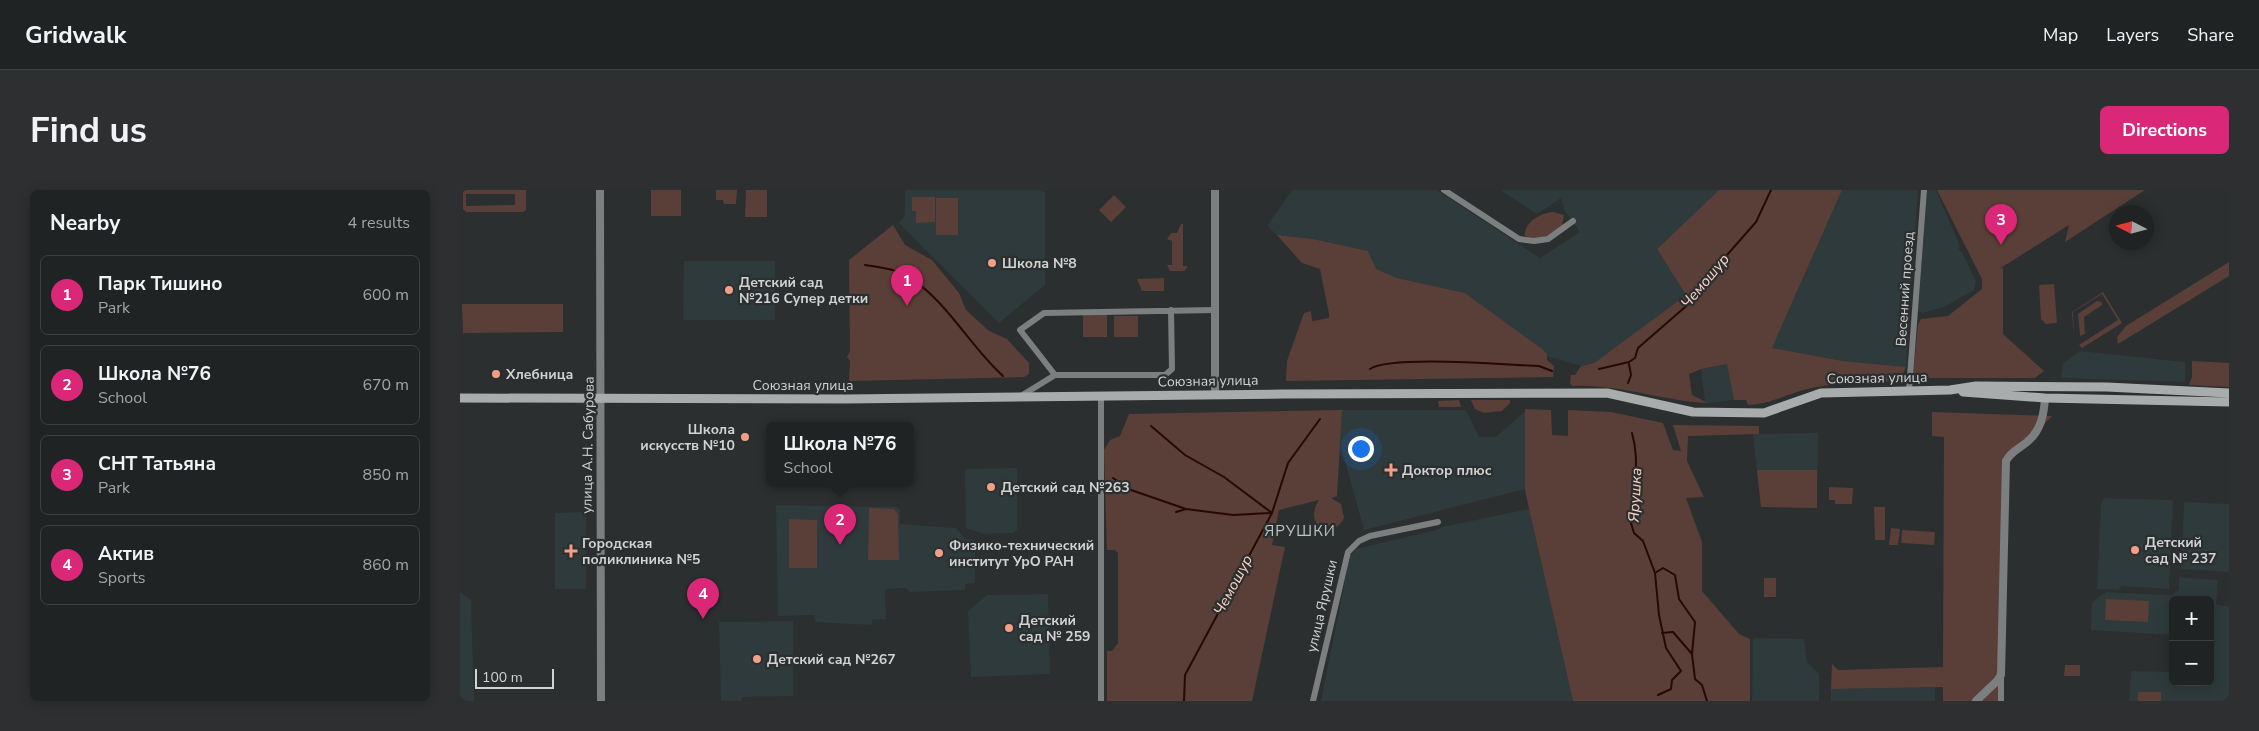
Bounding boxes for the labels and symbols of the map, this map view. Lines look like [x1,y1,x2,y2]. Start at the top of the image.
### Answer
pin: 3 [1985,204,2017,245]
north arrow [2109,205,2154,250]
street label: Весенний проезд [1892,231,1918,347]
water label: Чемошур [1676,249,1734,312]
place label: Школа №8 [1002,254,1077,273]
marker: Школа №8 [986,257,998,269]
pin: 1 [891,265,923,306]
place label: Детский сад №216 Супер детки [739,273,868,308]
marker: Детский сад №216 Супер детки [723,284,735,296]
place label: Хлебница [505,365,573,384]
marker: Хлебница [490,368,502,380]
street label: Союзная улица [1826,368,1928,388]
street label: Союзная улица [1157,371,1259,391]
street label: улица А.Н. Сабурова [577,376,599,514]
street label: Союзная улица [753,376,853,395]
place label: Школа искусств №10 [640,420,735,455]
marker: Школа искусств №10 [739,431,751,443]
your location [1348,436,1374,462]
place label: Доктор плюс [1402,461,1492,480]
marker: Доктор плюс [1384,463,1398,477]
water label: Ярушка [1624,467,1646,523]
place label: Детский сад №263 [1001,478,1130,497]
marker: Детский сад №263 [985,481,997,493]
pin: 2 [824,504,856,545]
district label: ЯРУШКИ [1264,521,1336,541]
place label: Детский сад № 237 [2145,533,2217,568]
place label: Городская поликлиника №5 [582,534,700,569]
place label: Физико-технический институт УрО РАН [949,536,1094,571]
marker: Городская поликлиника №5 [564,544,578,558]
marker: Детский сад № 237 [2129,544,2141,556]
marker: Физико-технический институт УрО РАН [933,547,945,559]
water label: Чемошур [1209,551,1257,619]
street label: улица Ярушки [1302,558,1342,654]
pin: 4 [687,578,719,619]
place label: Детский сад № 259 [1019,611,1091,646]
marker: Детский сад № 259 [1003,622,1015,634]
place label: Детский сад №267 [767,650,896,669]
marker: Детский сад №267 [751,653,763,665]
scale bar [475,666,554,689]

